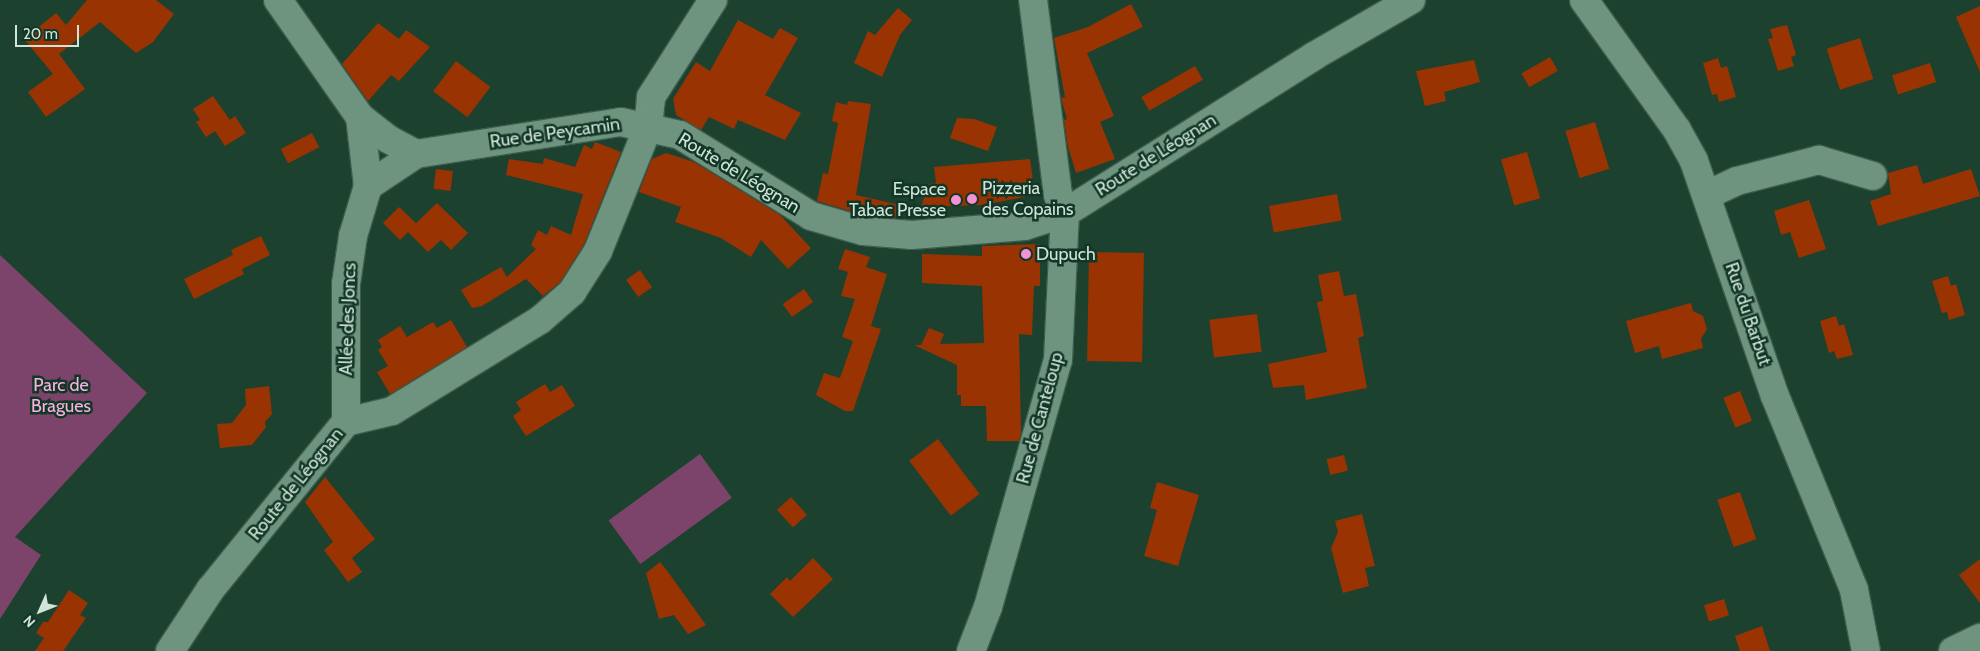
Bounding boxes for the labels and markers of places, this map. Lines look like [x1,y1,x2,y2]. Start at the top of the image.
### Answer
place label: Pizzeria des Copains [982,178,1073,220]
place label: Espace Tabac Presse [849,179,946,222]
marker: Pizzeria des Copains [966,193,978,205]
marker: Espace Tabac Presse [950,194,962,206]
place label: Dupuch [1036,243,1096,265]
marker: Dupuch [1020,248,1032,260]

